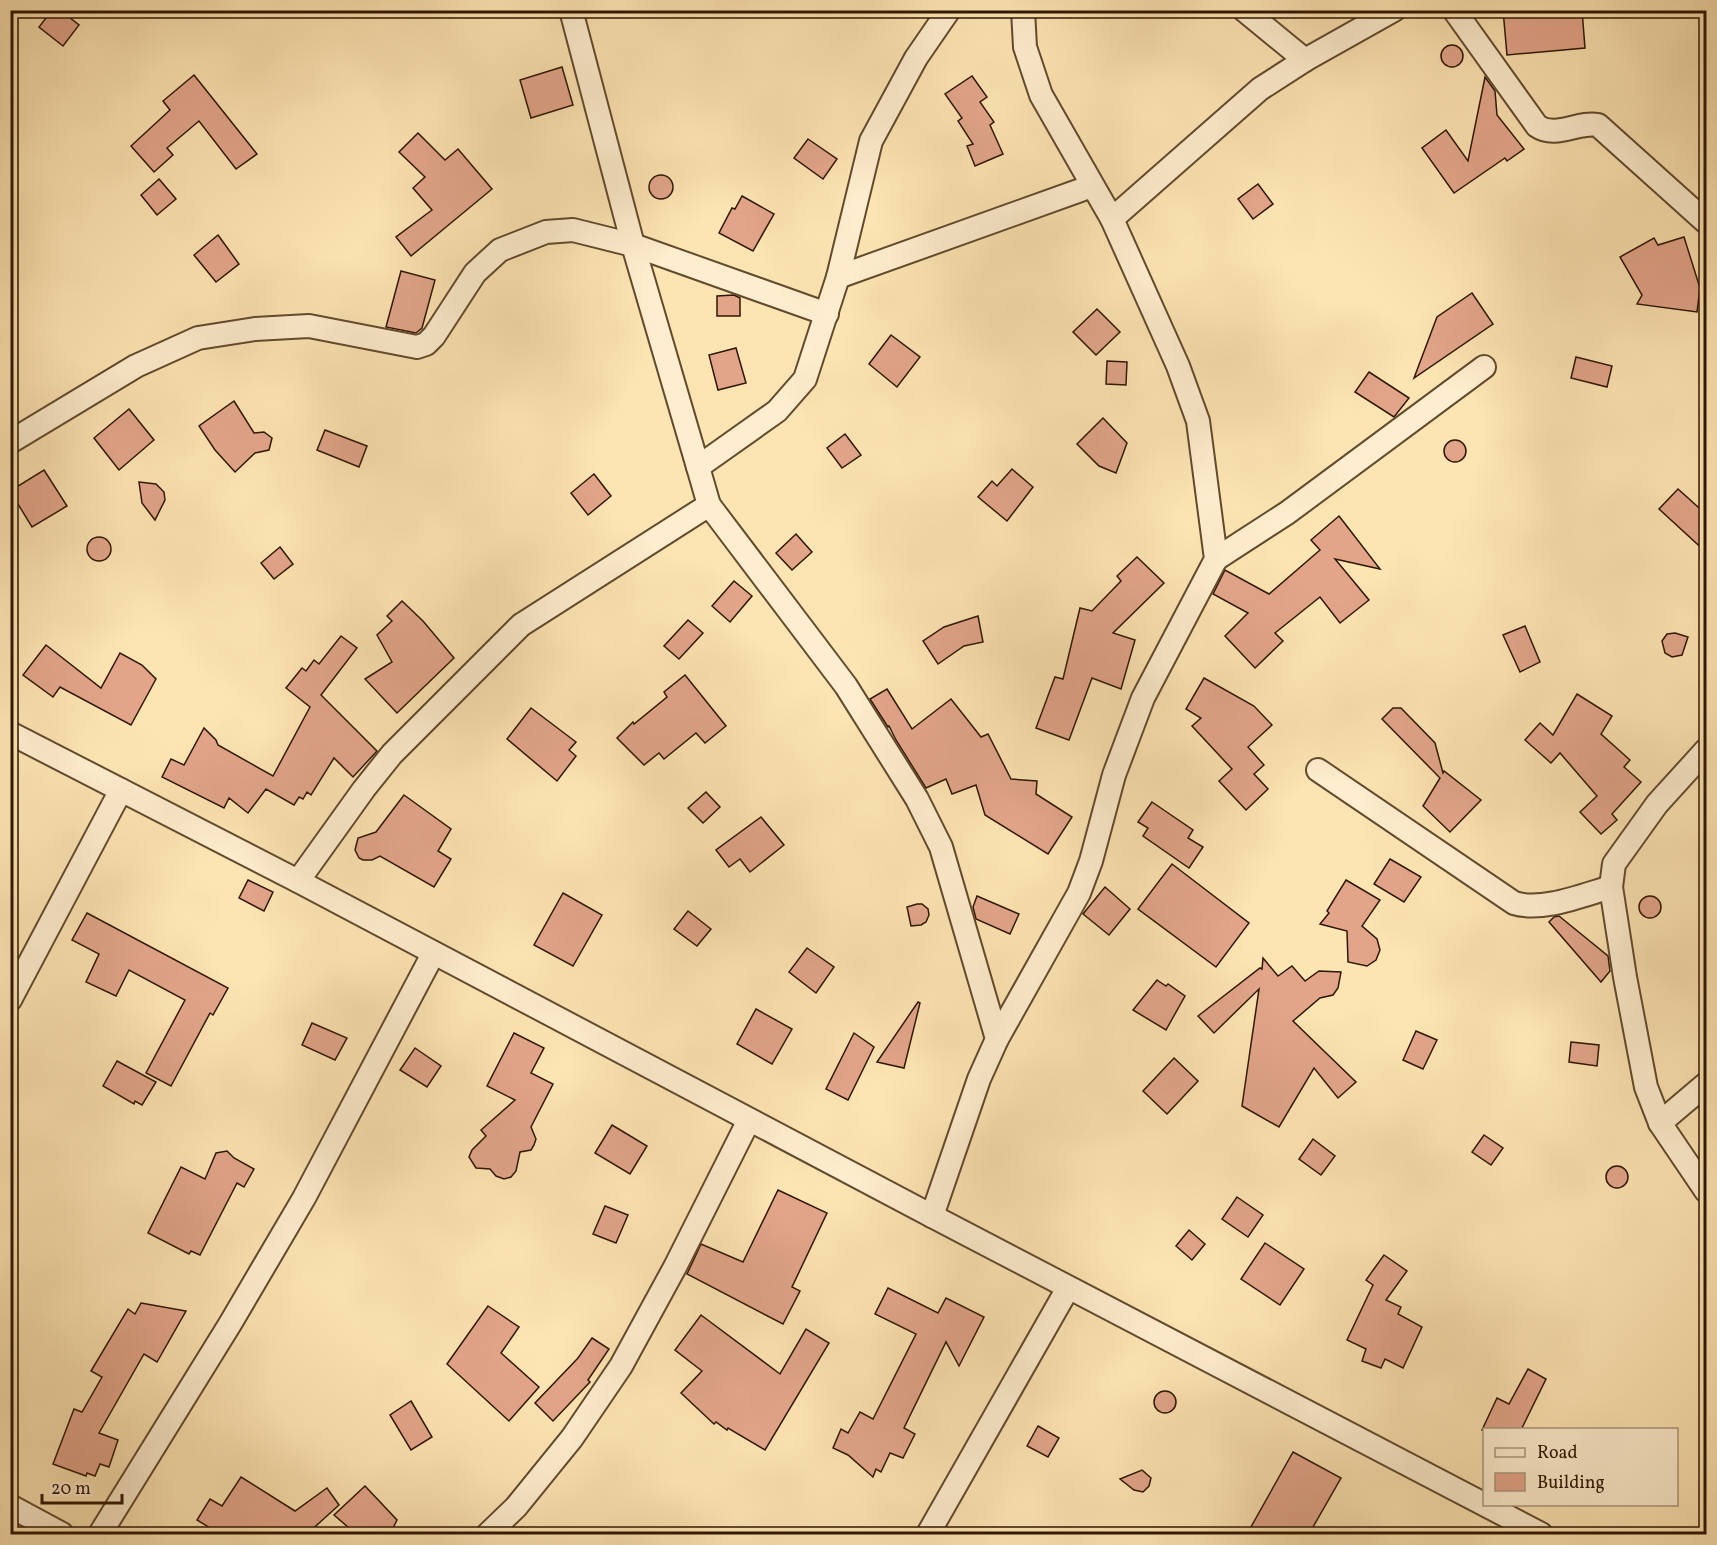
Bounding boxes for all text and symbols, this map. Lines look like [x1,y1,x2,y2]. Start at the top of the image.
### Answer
legend [1483,1428,1678,1506]
text: Road [1537,1441,1578,1466]
scale bar [42,1467,122,1505]
text: Building [1537,1471,1605,1496]
text: 20 m [51,1477,91,1502]

